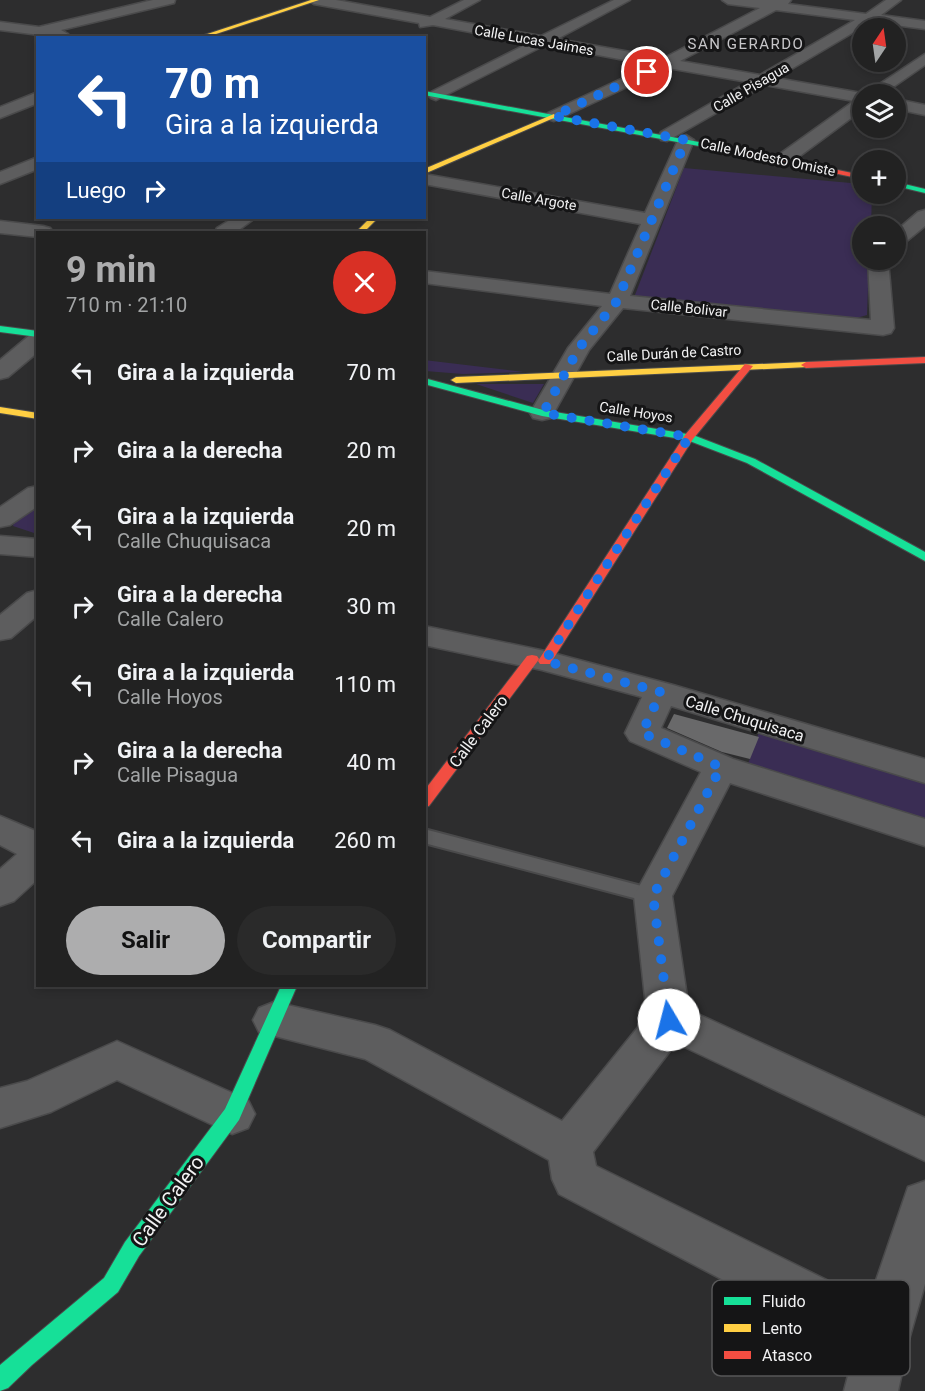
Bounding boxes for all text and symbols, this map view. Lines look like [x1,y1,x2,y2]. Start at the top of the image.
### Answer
north arrow [852,18,906,72]
map controls [852,18,906,270]
street label: Calle Lucas Jaimes [473,22,595,58]
district label: SAN GERARDO [688,35,804,53]
pin [621,46,672,97]
icon: arrive [630,55,663,88]
text: 70 m [165,59,260,108]
street label: Calle Pisagua [710,59,792,115]
icon: left [66,60,144,138]
button: layers [852,84,906,138]
text: Gira a la izquierda [165,109,379,141]
street label: Calle Modesto Omiste [699,135,837,179]
button: + [852,150,906,204]
icon: right [138,174,171,207]
text: Luego [66,178,126,203]
street label: Calle Argote [500,185,578,213]
button: − [852,216,906,270]
text: 9 min [66,249,157,291]
button: close [333,251,396,314]
text: 710 m · 21:10 [66,293,187,317]
street label: Calle Bolivar [650,296,728,320]
street label: Calle Durán de Castro [606,341,742,365]
icon: left [66,356,99,389]
text: Gira a la izquierda [117,360,294,385]
text: 70 m [347,360,396,385]
street label: Calle Hoyos [598,398,674,426]
icon: right [66,434,99,467]
text: Gira a la derecha [117,438,283,463]
text: 20 m [347,438,396,463]
text: Gira a la izquierda [117,504,294,529]
icon: left [66,512,99,545]
text: 20 m [347,516,396,541]
text: Calle Chuquisaca [117,529,271,553]
text: Gira a la derecha [117,582,283,607]
icon: right [66,590,99,623]
text: 30 m [347,594,396,619]
text: Calle Calero [117,607,224,631]
text: Gira a la izquierda [117,660,294,685]
icon: left [66,668,99,701]
text: 110 m [334,672,396,697]
text: Calle Hoyos [117,685,223,709]
street label: Calle Chuquisaca [683,691,807,746]
street label: Calle Calero [445,692,512,771]
text: Gira a la derecha [117,738,283,763]
icon: right [66,746,99,779]
text: 40 m [347,750,396,775]
text: Calle Pisagua [117,763,238,787]
icon: left [66,824,99,857]
text: Gira a la izquierda [117,828,294,853]
text: 260 m [334,828,396,853]
button: Salir [66,906,225,975]
button: Compartir [237,906,396,975]
position arrow [637,988,701,1052]
street label: Calle Calero [127,1151,209,1251]
legend [712,1280,910,1376]
text: Fluido [762,1292,806,1311]
text: Lento [762,1319,802,1338]
text: Atasco [762,1346,812,1365]

